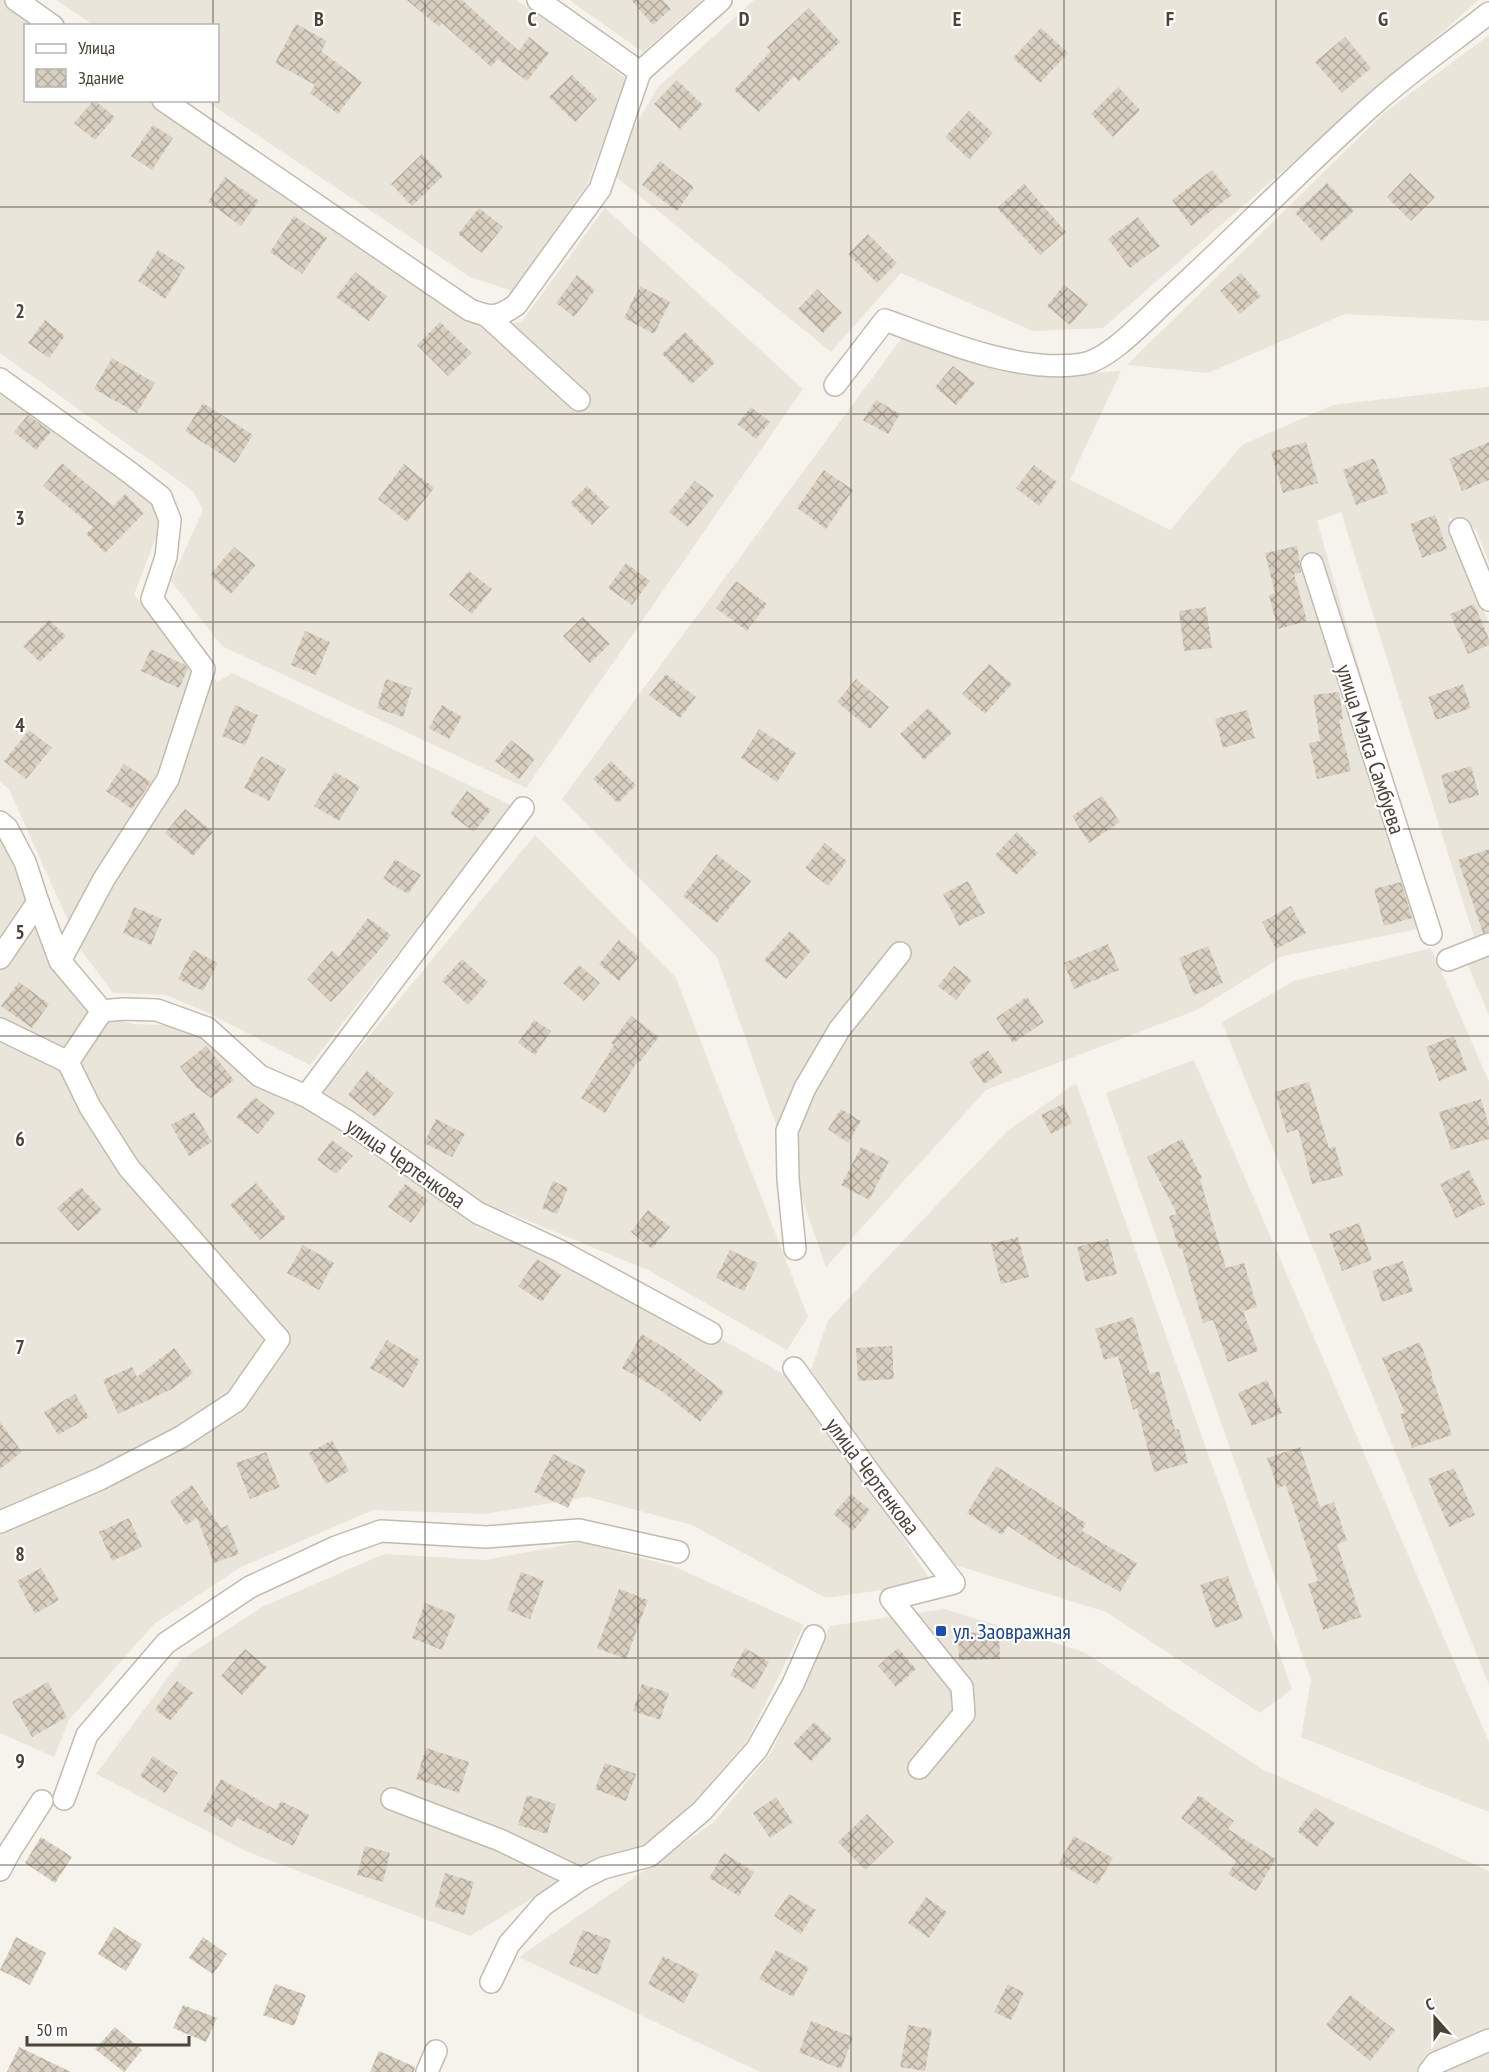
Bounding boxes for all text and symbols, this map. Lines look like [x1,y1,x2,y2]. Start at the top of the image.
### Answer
text: B [314,6,324,32]
text: C [527,6,537,32]
text: D [739,6,750,32]
text: E [953,6,961,32]
text: F [1166,6,1174,32]
text: G [1378,6,1388,32]
legend [24,24,219,102]
text: Улица [78,36,115,59]
text: Здание [78,66,124,89]
text: 2 [15,298,25,324]
text: 3 [15,505,25,531]
street label: улица Мэлса Самбуева [1330,661,1412,837]
text: 4 [15,712,25,738]
text: 5 [15,919,25,945]
street label: улица Чертенкова [341,1111,471,1215]
text: 6 [15,1126,25,1152]
text: 7 [15,1334,25,1360]
street label: улица Чертенкова [820,1412,926,1540]
text: 8 [15,1541,25,1567]
place label: ул. Заовражная [953,1617,1071,1645]
marker: ул. Заовражная [934,1624,948,1638]
text: 9 [15,1748,25,1774]
north arrow [1405,1988,1465,2048]
text: С [1423,1993,1437,2015]
scale bar [27,2009,189,2047]
text: 50 m [36,2018,68,2041]

